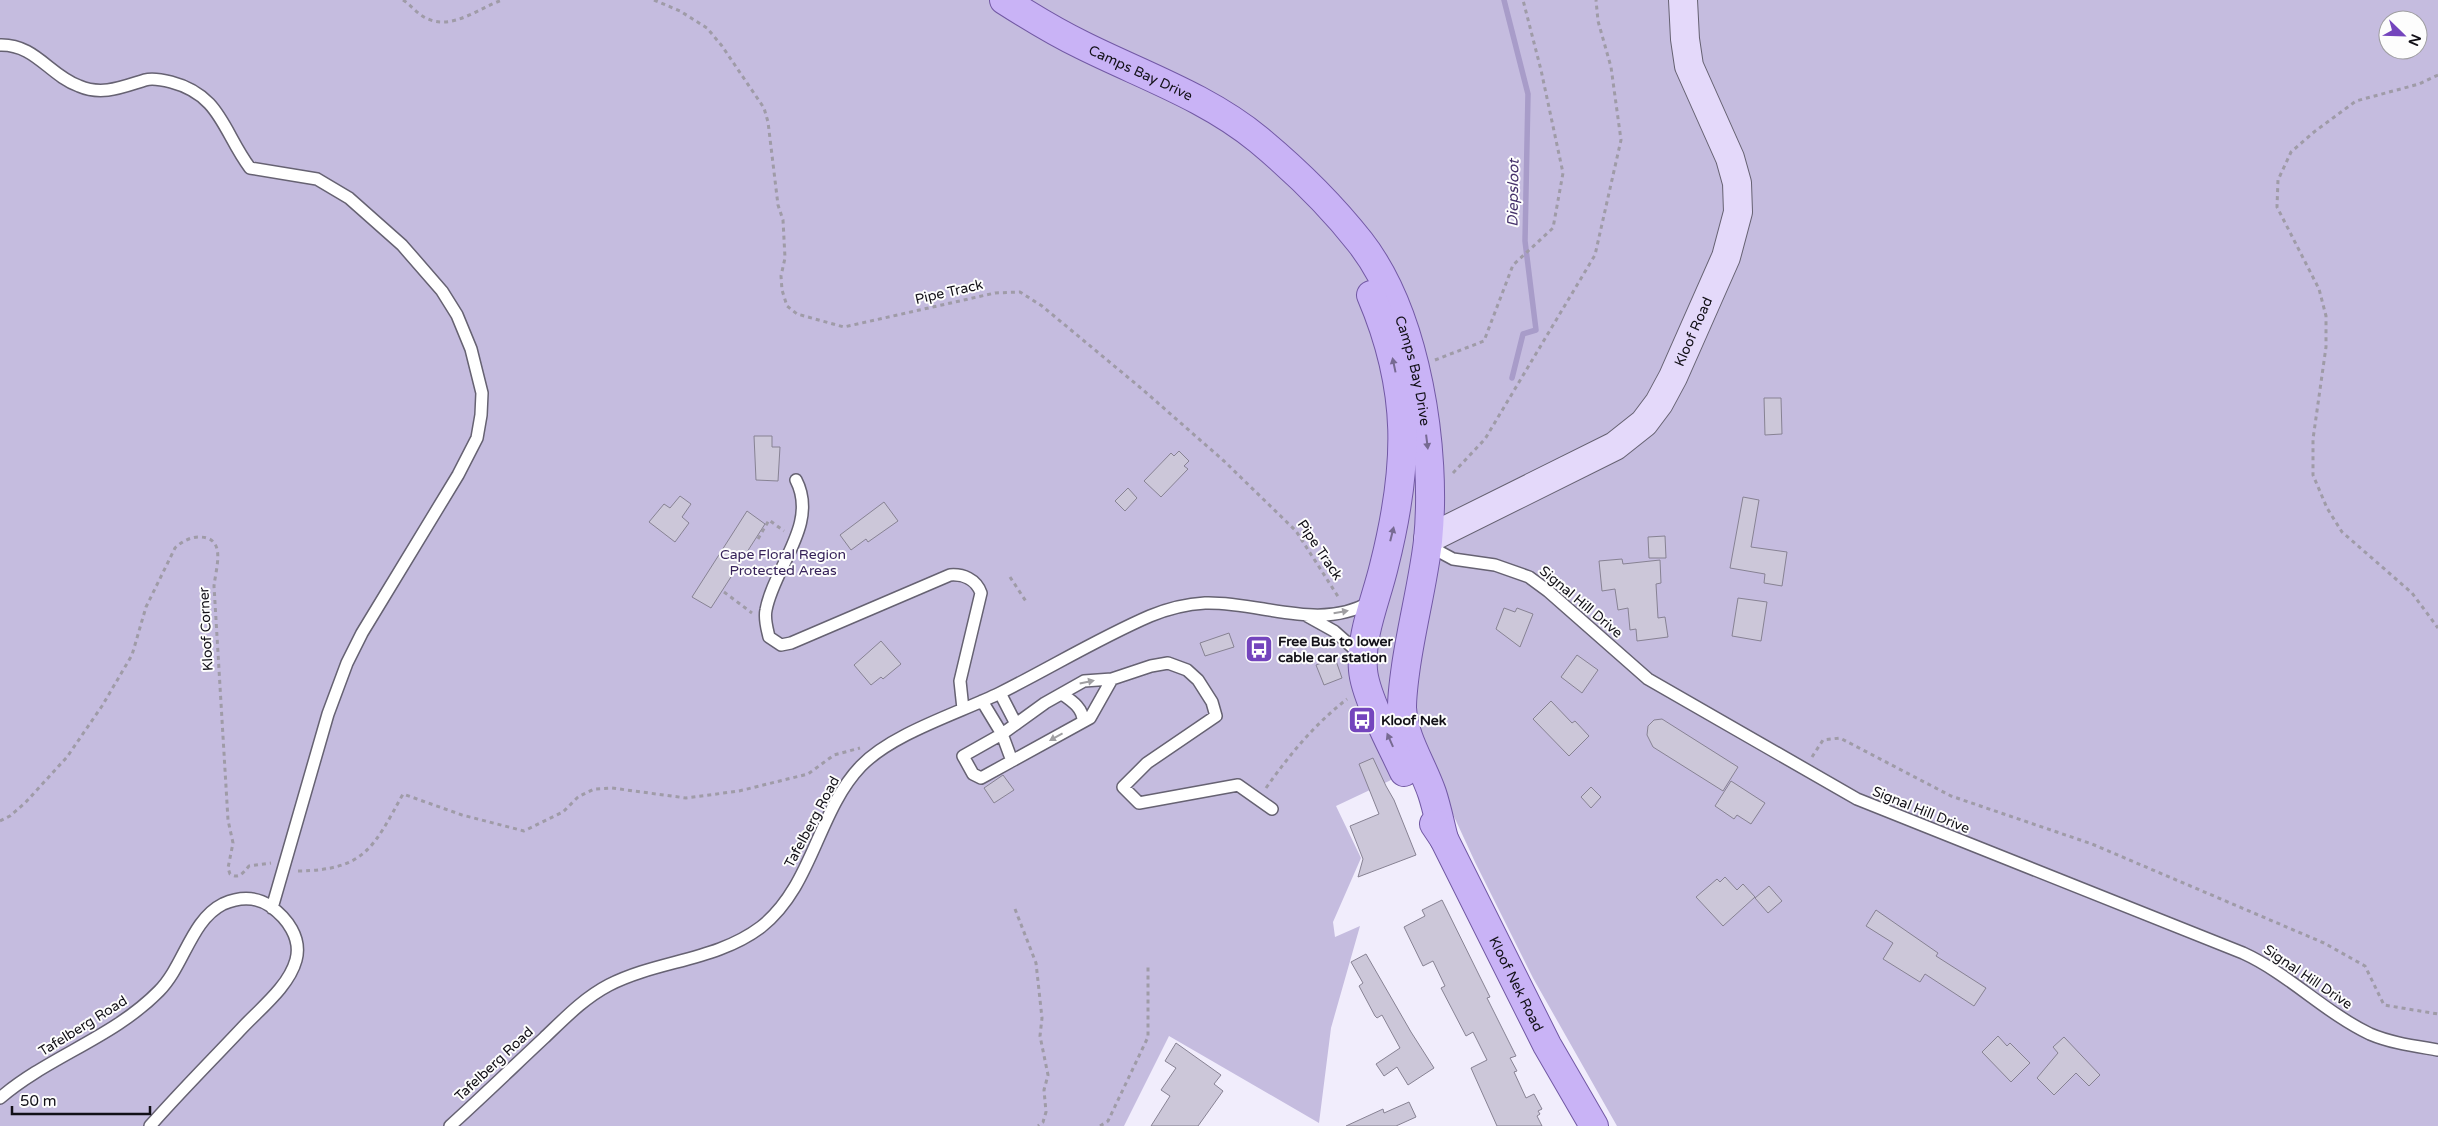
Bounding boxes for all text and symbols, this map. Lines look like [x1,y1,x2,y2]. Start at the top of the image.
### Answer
north arrow [2378,10,2428,60]
text: N [2404,31,2425,48]
street label: Camps Bay Drive [1086,41,1196,104]
water label: Diepsloot [1503,157,1523,227]
street label: Pipe Track [913,276,985,308]
street label: Kloof Road [1670,294,1716,369]
street label: Camps Bay Drive [1392,313,1434,427]
one-way arrow [1390,358,1398,373]
one-way arrow [1423,435,1431,451]
street label: Pipe Track [1294,517,1347,584]
one-way arrow [1388,527,1396,542]
park label: Cape Floral Region Protected Areas [720,546,846,579]
street label: Signal Hill Drive [1536,562,1626,642]
street label: Kloof Corner [195,586,217,671]
one-way arrow [1334,608,1350,616]
place label: Free Bus to lower cable car station [1278,633,1393,666]
bus stop icon: Free Bus to lower cable car station [1244,634,1274,664]
one-way arrow [1080,677,1096,685]
bus stop icon: Kloof Nek [1347,705,1377,735]
place label: Kloof Nek [1381,712,1447,729]
one-way arrow [1049,732,1062,741]
one-way arrow [1385,733,1393,747]
street label: Tafelberg Road [781,773,843,871]
street label: Signal Hill Drive [1870,783,1972,837]
street label: Kloof Nek Road [1486,933,1547,1034]
street label: Signal Hill Drive [2260,941,2356,1013]
street label: Tafelberg Road [36,992,130,1060]
street label: Tafelberg Road [451,1023,537,1105]
scale bar [12,1084,150,1116]
text: 50 m [20,1092,57,1110]

